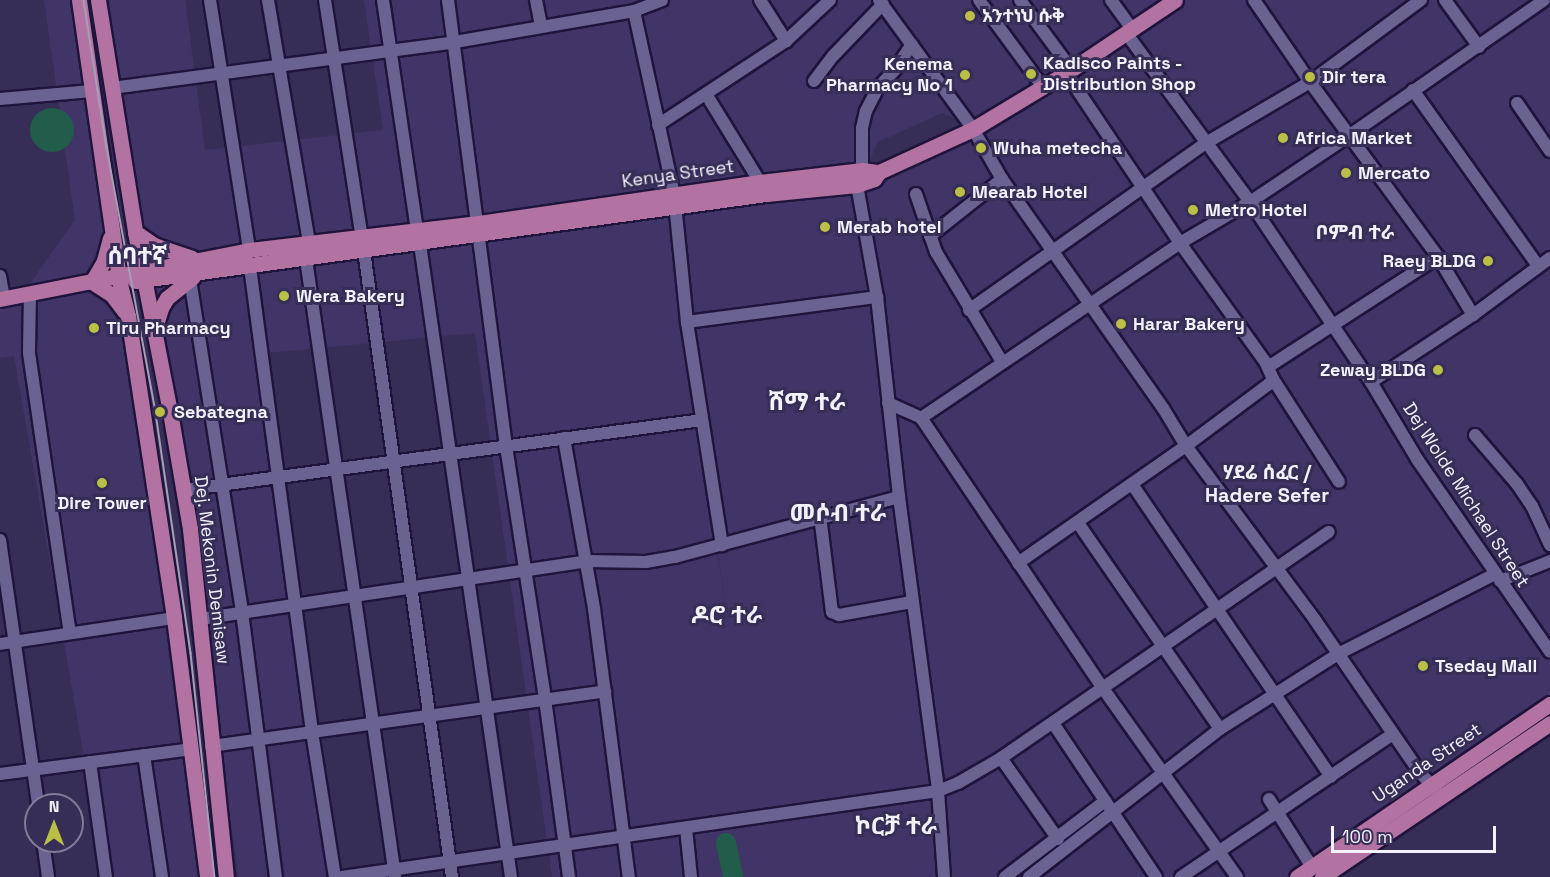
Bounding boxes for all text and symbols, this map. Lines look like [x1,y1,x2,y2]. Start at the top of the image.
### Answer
place label: አንተነህ ሱቅ [982,5,1064,27]
marker: አንተነህ ሱቅ [963,9,977,23]
place label: Kadisco Paints - Distribution Shop [1043,53,1196,96]
place label: Kenema Pharmacy No 1 [826,54,953,97]
place label: Dir tera [1322,66,1386,88]
marker: Kadisco Paints - Distribution Shop [1024,67,1038,81]
marker: Kenema Pharmacy No 1 [958,68,972,82]
marker: Dir tera [1303,70,1317,84]
place label: Africa Market [1295,127,1413,149]
marker: Africa Market [1276,131,1290,145]
place label: Wuha metecha [993,137,1122,159]
marker: Wuha metecha [974,141,988,155]
street label: Kenya Street [620,155,736,193]
place label: Mercato [1358,162,1430,184]
marker: Mercato [1339,166,1353,180]
place label: Mearab Hotel [972,181,1088,203]
marker: Mearab Hotel [953,185,967,199]
place label: Metro Hotel [1205,199,1307,221]
marker: Metro Hotel [1186,203,1200,217]
place label: Merab hotel [837,216,942,238]
marker: Merab hotel [818,220,832,234]
district label: ቦምብ ተራ [1316,220,1394,244]
district label: ሰባተኛ [107,242,167,270]
place label: Raey BLDG [1383,250,1476,272]
marker: Raey BLDG [1481,254,1495,268]
place label: Wera Bakery [296,285,405,307]
marker: Wera Bakery [277,289,291,303]
place label: Harar Bakery [1133,313,1245,335]
place label: Tiru Pharmacy [106,317,231,339]
marker: Harar Bakery [1114,317,1128,331]
marker: Tiru Pharmacy [87,321,101,335]
place label: Zeway BLDG [1320,359,1426,381]
marker: Zeway BLDG [1431,363,1445,377]
district label: ሸማ ተራ [768,388,846,416]
street label: Dej Wolde Michael Street [1398,398,1534,592]
place label: Sebategna [174,401,268,423]
marker: Sebategna [151,403,169,421]
district label: ሃደሬ ሰፈር / Hadere Sefer [1205,460,1329,507]
street label: Dej. Mekonin Demisaw [190,474,234,666]
marker: Dire Tower [95,476,109,490]
place label: Dire Tower [57,492,147,514]
district label: መሶብ ተራ [790,499,886,527]
district label: ዶሮ ተራ [692,601,762,629]
place label: Tseday Mall [1435,655,1537,677]
marker: Tseday Mall [1416,659,1430,673]
street label: Uganda Street [1369,719,1485,807]
north arrow [24,793,84,853]
text: N [49,796,59,817]
district label: ኮርቻ ተራ [855,812,937,840]
scale bar [1334,814,1499,852]
text: 100 m [1342,825,1393,848]

